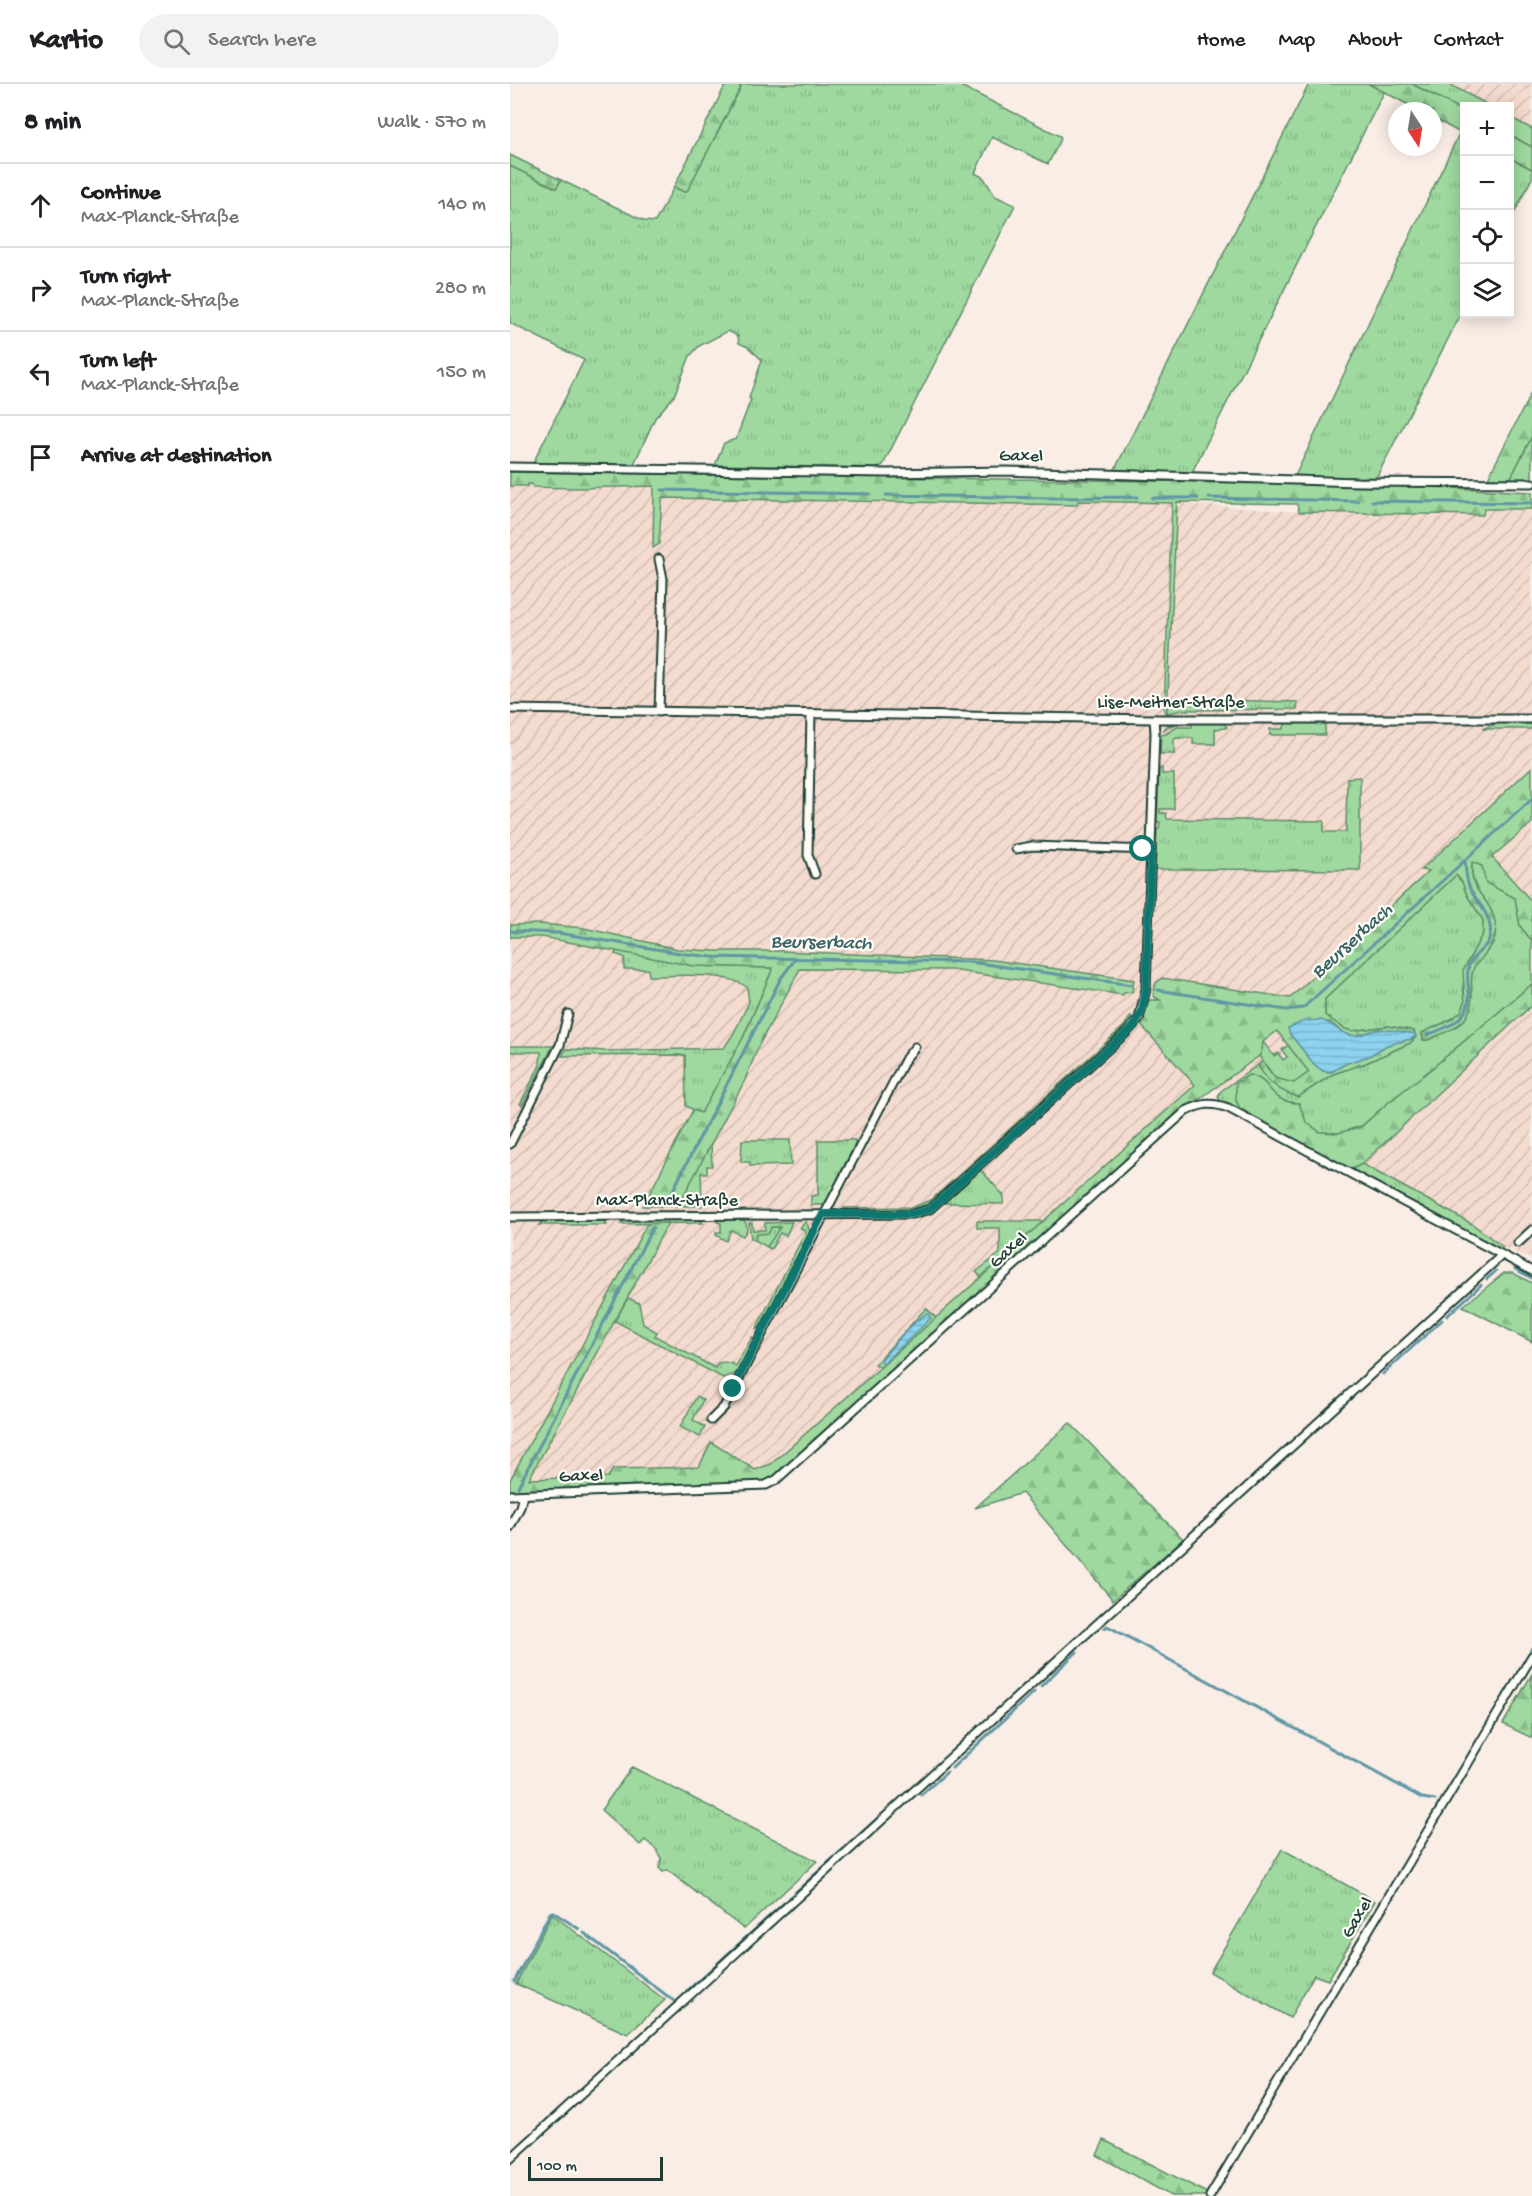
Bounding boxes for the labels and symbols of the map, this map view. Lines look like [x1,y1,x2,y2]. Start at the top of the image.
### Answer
north arrow [1388,102,1442,156]
street label: Gaxel [999,446,1043,468]
street label: Lise-Meitner-Straße [1097,693,1245,714]
route start [1129,835,1155,861]
water label: Beurserbach [1308,900,1398,984]
water label: Beurserbach [770,932,872,956]
street label: Max-Planck-Straße [596,1191,739,1212]
street label: Gaxel [986,1228,1032,1274]
route end [719,1375,745,1401]
street label: Gaxel [559,1466,603,1488]
street label: Gaxel [1338,1894,1378,1942]
scale bar [528,2154,663,2182]

